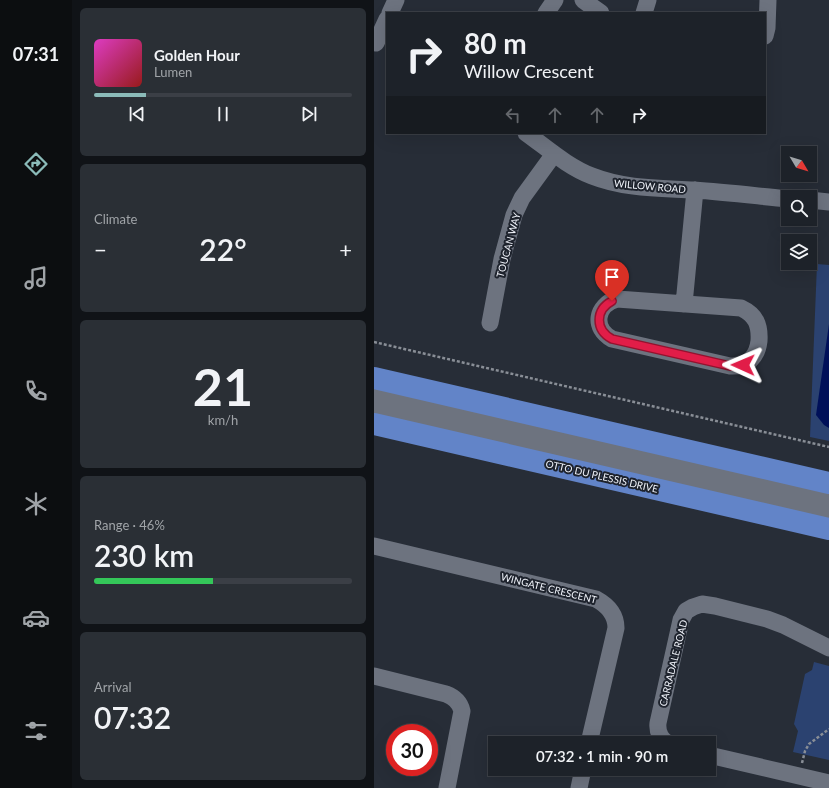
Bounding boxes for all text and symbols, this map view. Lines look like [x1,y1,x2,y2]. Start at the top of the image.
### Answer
text: 80 m [464,26,527,60]
icon: right [398,28,450,80]
text: 07:31 [13,43,59,65]
text: Golden Hour [154,46,240,64]
text: Willow Crescent [464,60,594,82]
text: Lumen [154,64,192,80]
icon: previous [126,103,148,125]
icon: pause [212,103,234,125]
icon: next [298,103,320,125]
icon: left [502,104,524,126]
icon: ahead [544,104,566,126]
icon: ahead [586,104,608,126]
icon: right [628,104,650,126]
north arrow [781,146,817,182]
map controls [781,146,817,270]
icon: directions [22,150,50,178]
street label: WILLOW ROAD [614,177,687,195]
button: search [781,190,817,226]
text: Climate [94,211,137,227]
street label: TOUCAN WAY [494,211,523,279]
text: 22° [199,231,247,267]
button: layers [781,234,817,270]
text: − [94,236,107,263]
text: + [339,236,352,263]
pin [595,260,629,301]
icon: music [22,264,50,292]
icon: arrive [601,266,623,288]
position arrow [722,344,764,386]
text: 21 [193,355,253,417]
icon: phone [22,377,50,405]
text: km/h [208,412,238,428]
street label: OTTO DU PLESSIS DRIVE [545,457,660,495]
icon: climate [22,490,50,518]
text: Range · 46% [94,517,165,533]
text: 230 km [94,537,194,573]
street label: WINGATE CRESCENT [500,570,598,606]
icon: car [22,604,50,632]
street label: CARRADALE ROAD [656,618,690,708]
text: Arrival [94,679,131,695]
text: 07:32 [94,699,171,735]
icon: filters [22,717,50,745]
speed limit sign: 30 [386,724,438,776]
text: 07:32 · 1 min · 90 m [536,747,668,765]

